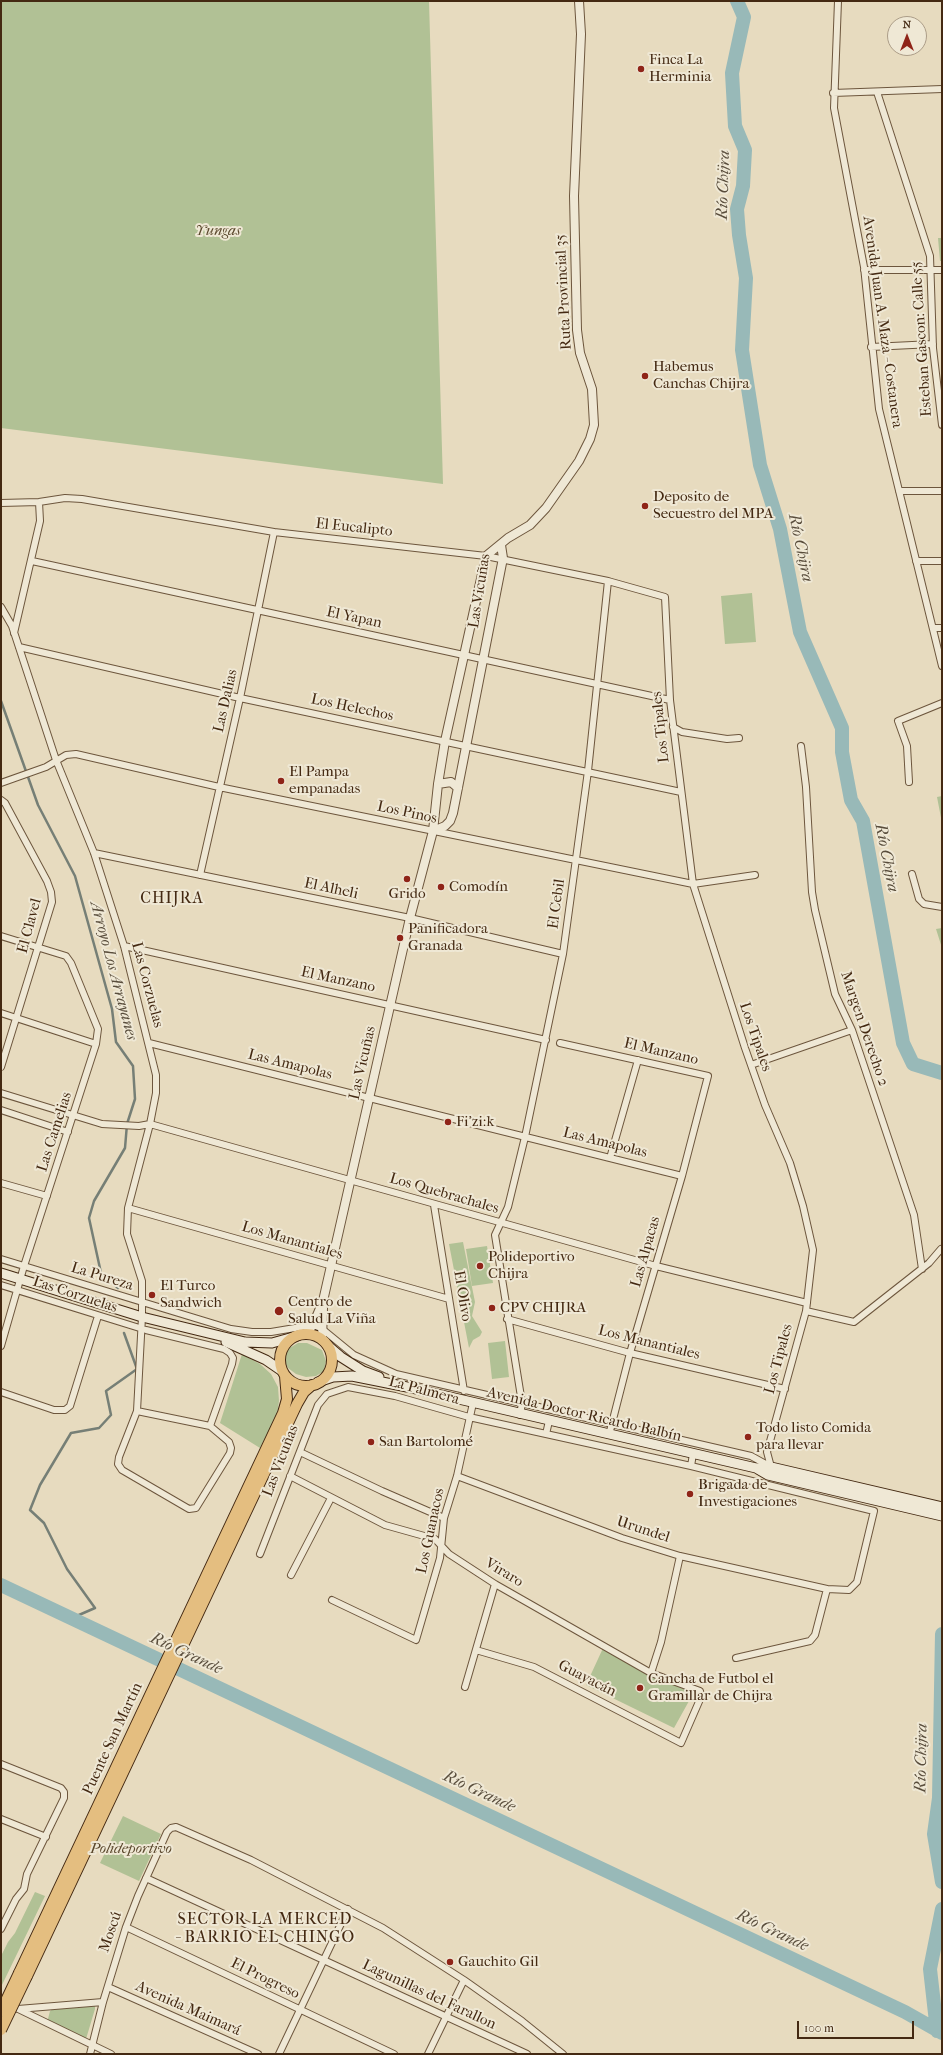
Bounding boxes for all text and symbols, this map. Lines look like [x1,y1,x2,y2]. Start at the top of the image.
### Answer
north arrow [887,16,927,56]
text: N [903,18,911,31]
place label: Finca La Herminia [649,51,711,86]
marker: Finca La Herminia [636,64,646,74]
water label: Río Chijra [713,150,735,220]
street label: Avenida Juan A. Maza - Costanera [858,215,906,429]
park label: Yungas [195,222,241,240]
street label: Ruta Provincial 35 [552,234,576,350]
street label: Esteban Gascon: Calle 55 [908,261,936,417]
place label: Habemus Canchas Chijra [653,358,749,393]
marker: Habemus Canchas Chijra [640,371,650,381]
place label: Deposito de Secuestro del MPA [653,488,773,523]
marker: Deposito de Secuestro del MPA [640,501,650,511]
water label: Río Chijra [783,512,817,584]
street label: El Eucalipto [315,515,393,541]
street label: Las Vicuñas [465,552,495,630]
street label: El Yapan [325,603,383,633]
street label: Las Dalias [210,668,242,734]
street label: Los Helechos [309,690,395,726]
street label: Los Tipales [648,690,674,764]
place label: El Pampa empanadas [289,763,360,798]
marker: El Pampa empanadas [276,776,286,786]
street label: Los Pinos [375,798,439,828]
water label: Río Chijra [870,822,902,894]
marker: Grido [402,874,412,884]
street label: El Alheli [302,875,360,903]
place label: Comodín [449,878,508,896]
street label: El Cebil [545,878,569,930]
marker: Comodín [436,882,446,892]
place label: Grido [388,885,426,903]
district label: CHIJRA [140,889,204,909]
street label: El Clavel [14,897,46,955]
water label: Arroyo Los Arrayanes [85,900,141,1042]
place label: Panificadora Granada [408,920,488,955]
marker: Panificadora Granada [395,933,405,943]
street label: Las Corzuelas [127,940,167,1030]
street label: El Manzano [299,963,377,997]
street label: Margen Derecho 2 [836,969,892,1089]
street label: Los Tipales [735,1000,775,1074]
street label: Las Vicuñas [346,1024,380,1102]
street label: El Manzano [622,1035,700,1069]
street label: Las Amapolas [246,1046,334,1084]
street label: Las Camelias [34,1090,76,1174]
place label: Fi'zi:k [456,1113,494,1131]
marker: Fi'zi:k [443,1117,453,1127]
street label: Las Amapolas [561,1124,649,1162]
street label: Los Quebrachales [387,1170,501,1218]
street label: Las Alpacas [627,1215,665,1289]
street label: Los Manantiales [239,1218,345,1264]
place label: Polideportivo Chijra [488,1248,575,1283]
street label: La Pureza [69,1259,135,1295]
marker: Polideportivo Chijra [475,1261,485,1271]
street label: El Olivo [449,1269,475,1323]
street label: Las Corzuelas [30,1273,120,1317]
place label: El Turco Sandwich [160,1277,222,1312]
marker: El Turco Sandwich [147,1290,157,1300]
place label: Centro de Salud La Viña [288,1293,376,1328]
place label: CPV CHIJRA [500,1299,586,1317]
marker: CPV CHIJRA [487,1303,497,1313]
marker: Centro de Salud La Viña [273,1305,285,1317]
street label: Los Manantiales [596,1322,702,1364]
street label: Los Tipales [761,1322,797,1396]
street label: La Palmera [387,1373,461,1409]
street label: Avenida Doctor Ricardo Balbín [485,1384,683,1446]
place label: Todo listo Comida para llevar [756,1419,871,1454]
street label: Las Vicuñas [259,1423,303,1499]
marker: Todo listo Comida para llevar [743,1432,753,1442]
place label: San Bartolomé [379,1433,473,1451]
marker: San Bartolomé [366,1437,376,1447]
place label: Brigada de Investigaciones [698,1476,797,1511]
street label: Los Guanacos [413,1487,449,1575]
marker: Brigada de Investigaciones [685,1489,695,1499]
street label: Urundel [614,1513,672,1547]
street label: Viraro [482,1555,526,1591]
water label: Río Grande [147,1629,225,1679]
street label: Guayacán [555,1657,619,1701]
place label: Cancha de Futbol el Gramillar de Chijra [648,1670,774,1705]
street label: Puente San Martín [79,1680,147,1798]
marker: Cancha de Futbol el Gramillar de Chijra [635,1683,645,1693]
water label: Río Chijra [912,1723,932,1793]
water label: Río Grande [440,1767,518,1817]
park label: Polideportivo [90,1840,172,1858]
water label: Río Grande [733,1906,811,1956]
street label: Moscú [96,1909,126,1955]
district label: SECTOR LA MERCED - BARRIO EL CHINGO [175,1910,355,1948]
place label: Gauchito Gil [458,1953,539,1971]
street label: El Progreso [228,1955,302,2003]
street label: Lagunillas del Farallon [359,1956,499,2034]
marker: Gauchito Gil [445,1957,455,1967]
street label: Avenida Maimará [133,1978,243,2040]
scale bar [799,2013,916,2039]
text: 100 m [804,2021,834,2035]

